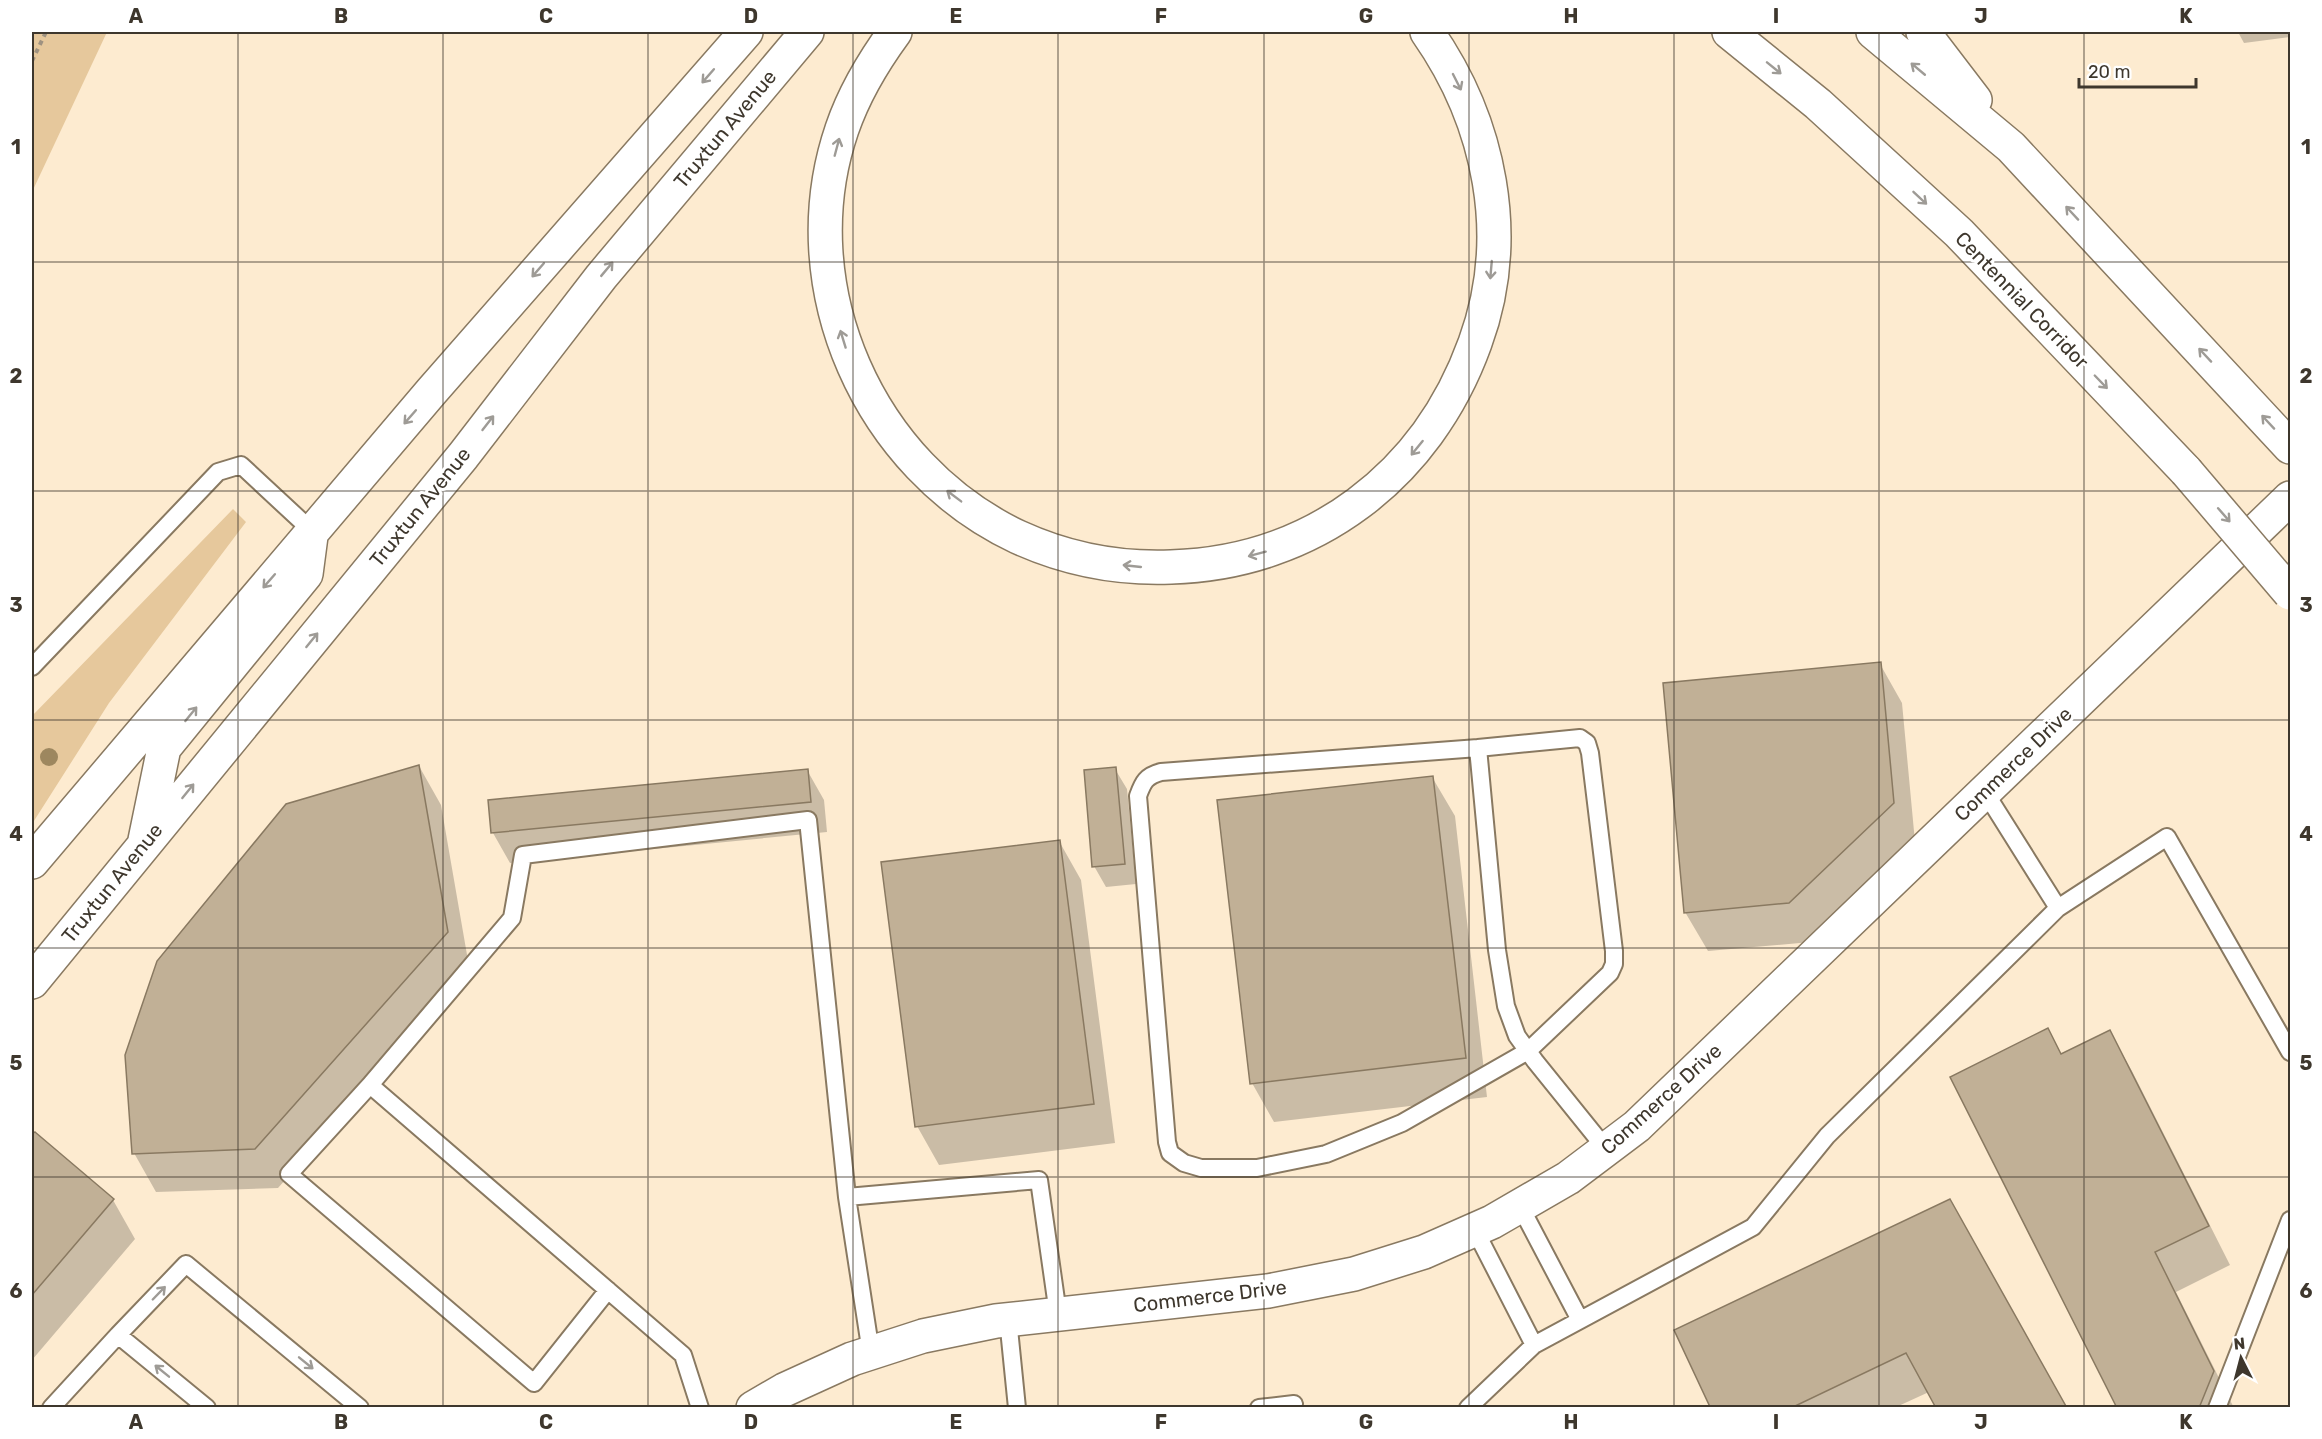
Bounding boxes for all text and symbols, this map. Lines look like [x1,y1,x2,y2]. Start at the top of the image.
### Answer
text: A [129,4,144,28]
text: B [334,4,348,28]
text: C [539,4,553,28]
text: D [744,4,758,28]
text: E [950,4,962,28]
text: F [1155,4,1167,28]
text: G [1359,4,1373,28]
text: H [1564,4,1578,28]
text: I [1773,4,1779,28]
text: J [1974,4,1988,28]
text: K [2179,4,2193,28]
scale bar [2079,51,2196,89]
text: 20 m [2088,61,2130,83]
one-way arrow [1766,62,1782,75]
one-way arrow [1911,62,1926,76]
street label: Truxtun Avenue [669,65,781,193]
one-way arrow [701,68,715,83]
one-way arrow [1452,72,1463,90]
text: 1 [11,135,21,159]
text: 1 [2301,135,2311,159]
one-way arrow [832,138,843,157]
one-way arrow [1912,191,1927,205]
one-way arrow [2065,205,2079,220]
street label: Centennial Corridor [1950,226,2094,374]
one-way arrow [1486,260,1497,280]
one-way arrow [601,261,614,277]
one-way arrow [531,262,545,277]
one-way arrow [837,330,848,349]
one-way arrow [2198,348,2212,363]
text: 2 [10,364,23,388]
text: 2 [2300,364,2313,388]
one-way arrow [2093,374,2108,389]
one-way arrow [403,409,416,425]
one-way arrow [2261,415,2275,430]
one-way arrow [482,416,494,432]
one-way arrow [1411,439,1424,455]
street label: Truxtun Avenue [364,442,476,572]
one-way arrow [946,490,962,502]
one-way arrow [2217,507,2231,522]
one-way arrow [1248,549,1267,560]
one-way arrow [1123,560,1143,571]
one-way arrow [262,573,276,588]
text: 3 [9,593,23,617]
text: 3 [2299,593,2313,617]
one-way arrow [305,633,319,648]
street label: Commerce Drive [1949,702,2077,826]
one-way arrow [185,706,198,722]
one-way arrow [182,783,195,799]
street label: Truxtun Avenue [56,818,168,948]
text: 4 [9,822,23,846]
text: 4 [2299,822,2313,846]
street label: Commerce Drive [1596,1038,1726,1160]
text: 5 [10,1051,23,1075]
text: 5 [2300,1051,2313,1075]
street label: Commerce Drive [1132,1275,1288,1317]
text: 6 [9,1279,23,1303]
text: 6 [2299,1279,2313,1303]
one-way arrow [151,1285,166,1300]
north arrow [2211,1328,2271,1388]
text: N [2233,1334,2246,1354]
one-way arrow [298,1356,313,1370]
one-way arrow [154,1364,170,1377]
text: A [129,1410,144,1434]
text: B [334,1410,348,1434]
text: C [539,1410,553,1434]
text: D [744,1410,758,1434]
text: E [950,1410,962,1434]
text: F [1155,1410,1167,1434]
text: G [1359,1410,1373,1434]
text: H [1564,1410,1578,1434]
text: I [1773,1410,1779,1434]
text: J [1974,1410,1988,1434]
text: K [2179,1410,2193,1434]

